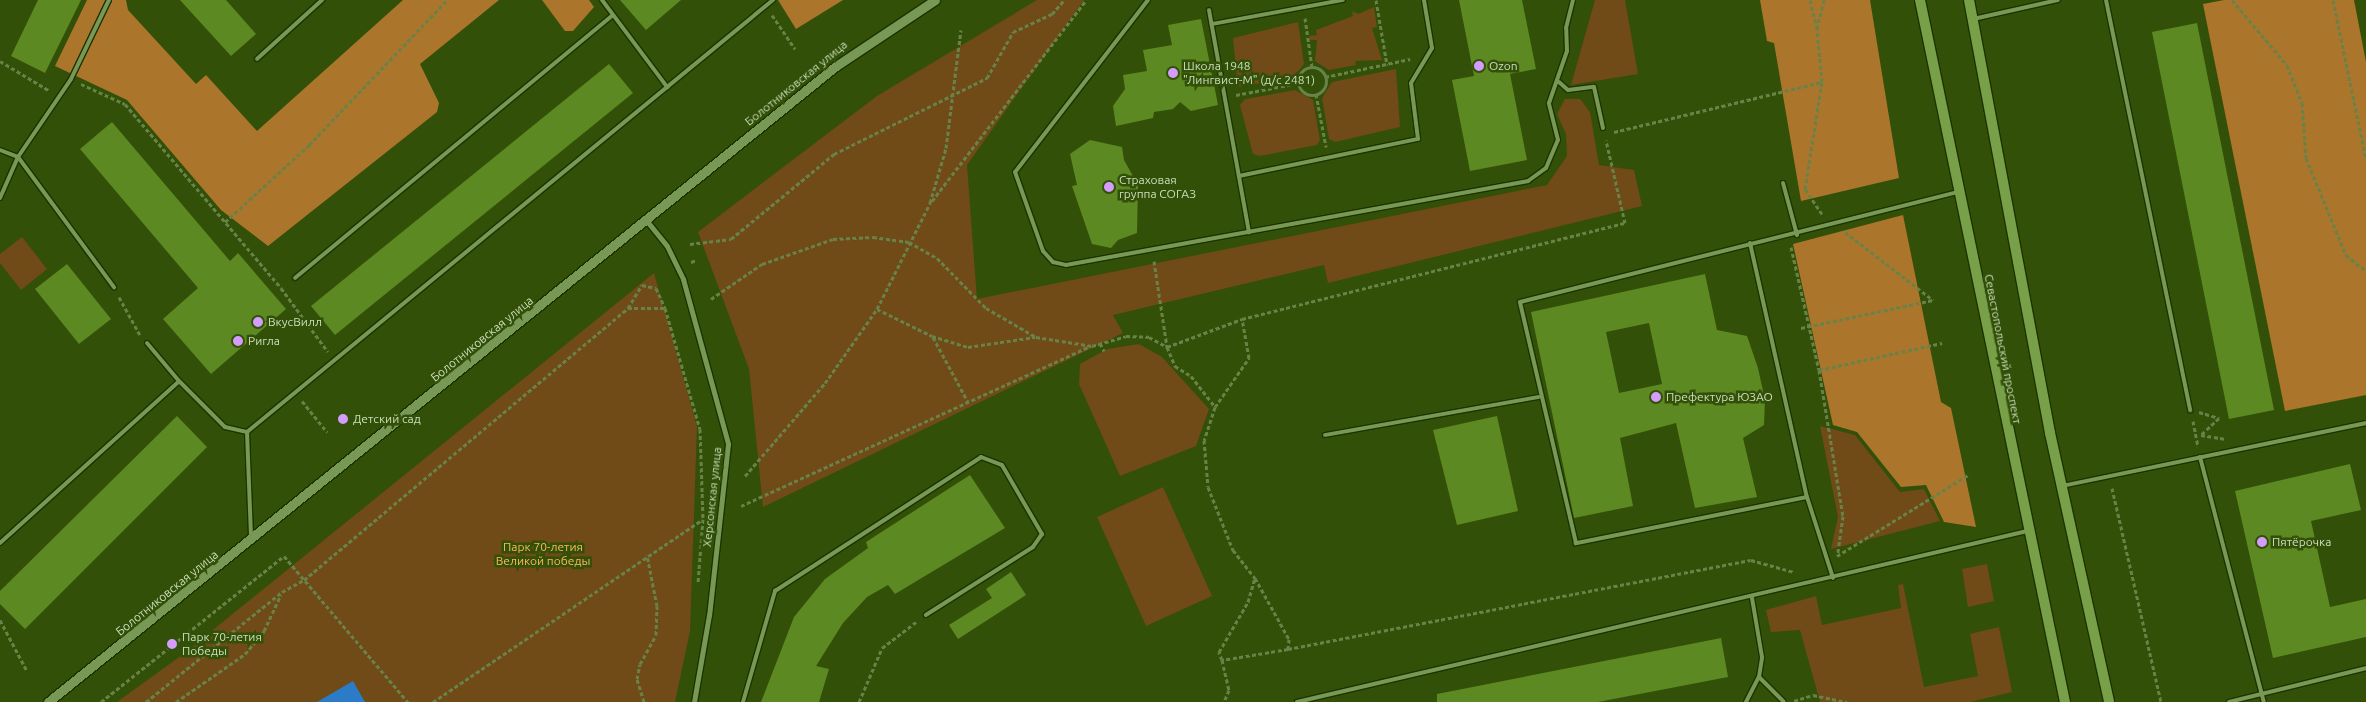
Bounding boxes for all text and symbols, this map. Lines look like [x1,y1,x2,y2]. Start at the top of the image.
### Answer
street label: Болотниковская улица [742,37,850,129]
place label: Школа 1948 "Лингвист-М" (д/с 2481) [1183,59,1315,87]
place label: Ozon [1489,59,1518,73]
marker: Ozon [1473,60,1485,72]
marker: Школа 1948 "Лингвист-М" (д/с 2481) [1167,67,1179,79]
place label: Страховая группа СОГАЗ [1119,173,1196,201]
marker: Страховая группа СОГАЗ [1103,181,1115,193]
street label: Севастопольский проспект [1981,273,2025,425]
street label: Болотниковская улица [428,293,536,385]
place label: ВкусВилл [268,315,322,329]
marker: ВкусВилл [252,316,264,328]
place label: Ригла [248,334,280,348]
marker: Ригла [232,335,244,347]
place label: Префектура ЮЗАО [1666,390,1773,404]
marker: Префектура ЮЗАО [1650,391,1662,403]
place label: Детский сад [353,412,421,426]
marker: Детский сад [337,413,349,425]
street label: Херсонская улица [700,446,724,548]
place label: Пятёрочка [2272,535,2331,549]
marker: Пятёрочка [2256,536,2268,548]
park label: Парк 70-летия Великой победы [496,540,590,568]
street label: Болотниковская улица [113,547,221,639]
place label: Парк 70-летия Победы [182,630,262,658]
marker: Парк 70-летия Победы [166,638,178,650]

